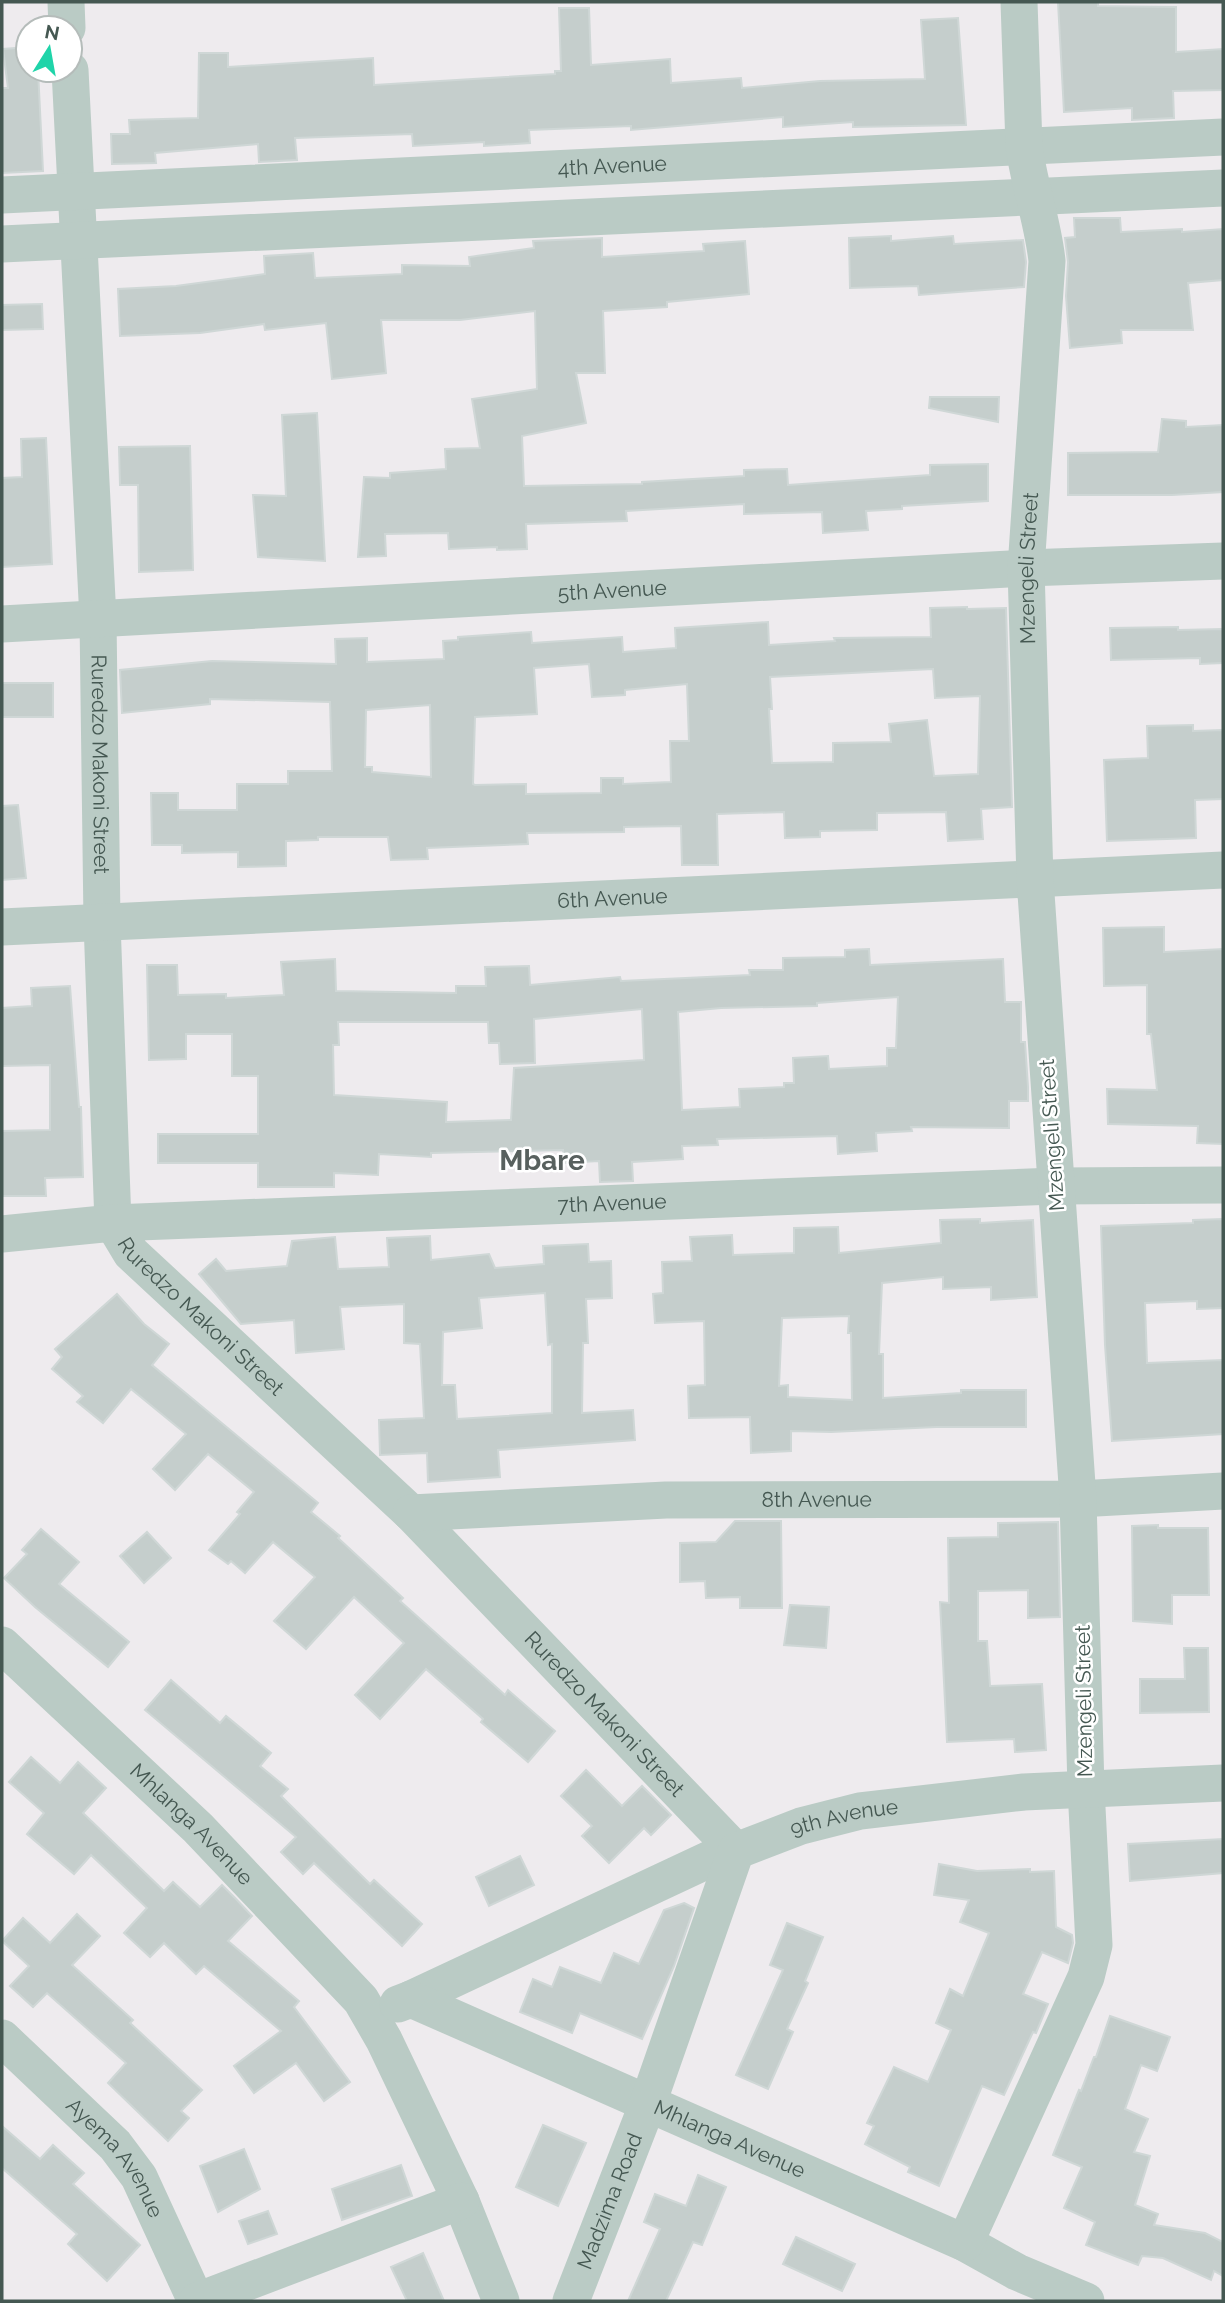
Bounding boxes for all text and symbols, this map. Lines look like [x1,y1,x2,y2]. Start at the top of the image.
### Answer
north arrow [14,14,84,84]
text: N [43,20,61,44]
street label: 4th Avenue [557,150,667,181]
street label: Mzengeli Street [1013,491,1043,645]
street label: 5th Avenue [557,575,667,606]
street label: Ruredzo Makoni Street [86,654,114,874]
street label: 6th Avenue [557,883,668,913]
street label: Mzengeli Street [1034,1058,1069,1212]
district label: Mbare [499,1144,585,1177]
street label: 7th Avenue [557,1188,667,1218]
street label: Ruredzo Makoni Street [113,1233,289,1401]
street label: 8th Avenue [762,1487,872,1512]
street label: Mzengeli Street [1070,1625,1097,1777]
street label: Ruredzo Makoni Street [520,1626,690,1802]
street label: Mhlanga Avenue [125,1758,259,1890]
street label: 9th Avenue [786,1794,899,1841]
street label: Ayema Avenue [61,2092,169,2221]
street label: Mhlanga Avenue [650,2095,809,2183]
street label: Madzima Road [572,2129,647,2273]

